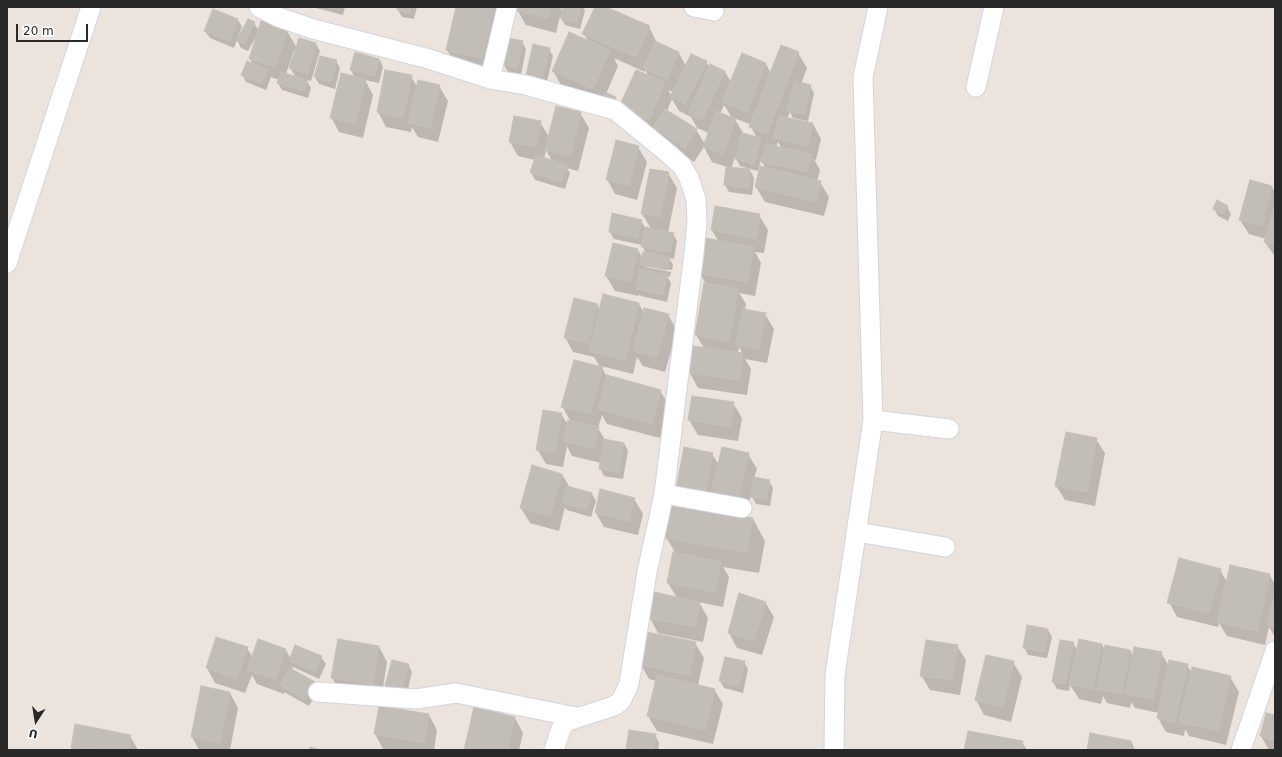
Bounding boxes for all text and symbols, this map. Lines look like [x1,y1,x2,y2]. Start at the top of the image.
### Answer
scale bar [18,16,90,42]
text: 20 m [23,24,54,38]
north arrow [16,701,56,741]
text: U [28,726,39,741]

